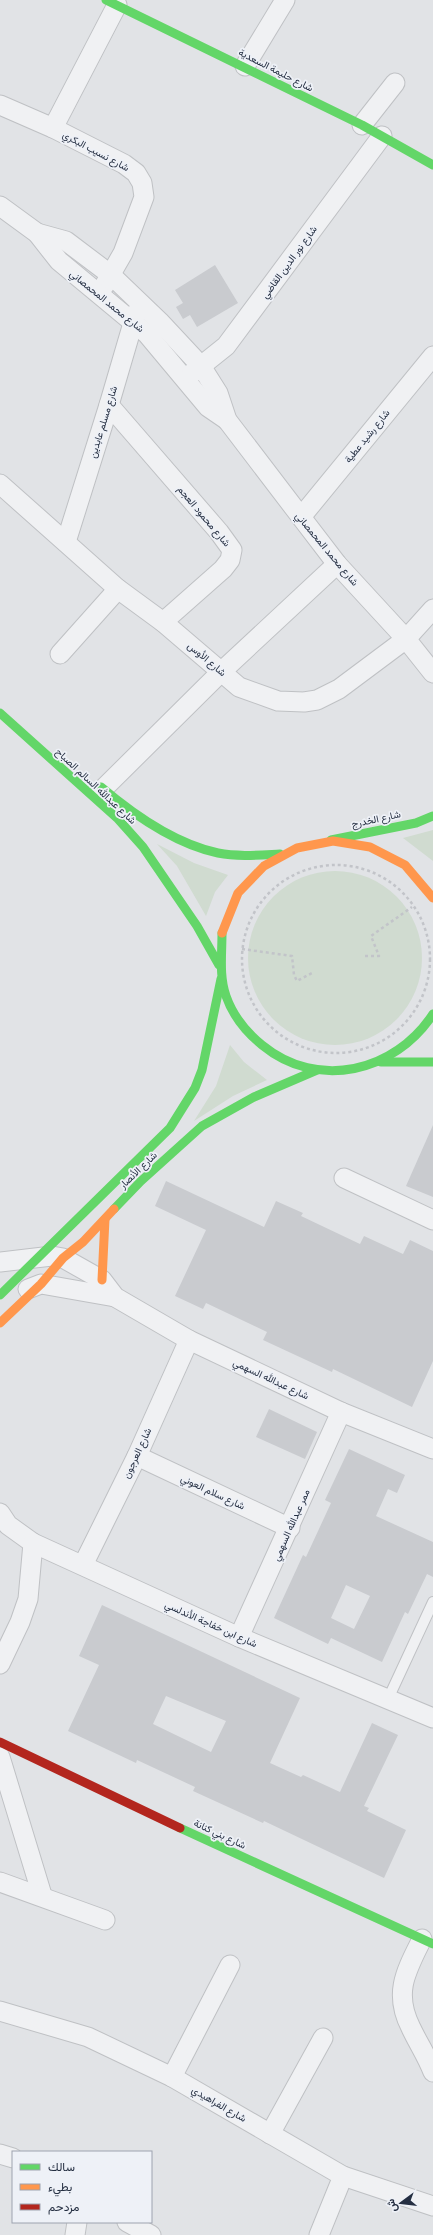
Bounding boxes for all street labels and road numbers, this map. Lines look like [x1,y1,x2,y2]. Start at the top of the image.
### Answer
street label: شارع حليمة السعدية [236,46,316,95]
street label: شارع نسيب البكري [59,128,132,176]
street label: شارع نور الدين القاضي [258,223,321,302]
street label: شارع محمد المحمصاني [66,267,147,337]
street label: شارع مسلم عابدين [86,384,120,460]
street label: شارع رشيد عطية [341,407,393,465]
street label: شارع محمود العجم [175,483,233,549]
street label: شارع محمد المحمصاني [291,510,362,590]
street label: شارع الأوس [185,639,229,679]
street label: شارع عبدالله السالم الصباح [53,745,139,827]
street label: شارع الخدرج [350,807,402,831]
street label: شارع الأنصار [116,1149,160,1192]
street label: شارع عبدالله السهمي [230,1356,311,1404]
street label: شارع العرجون [120,1426,154,1480]
street label: شارع سلام العوني [178,1471,247,1514]
street label: ممر عبدالله السهمي [269,1487,314,1564]
street label: شارع ابن خفاجة الأندلسي [162,1598,259,1652]
street label: شارع بني كنانة [191,1816,248,1854]
street label: شارع الفراهيدي [188,2083,249,2127]

